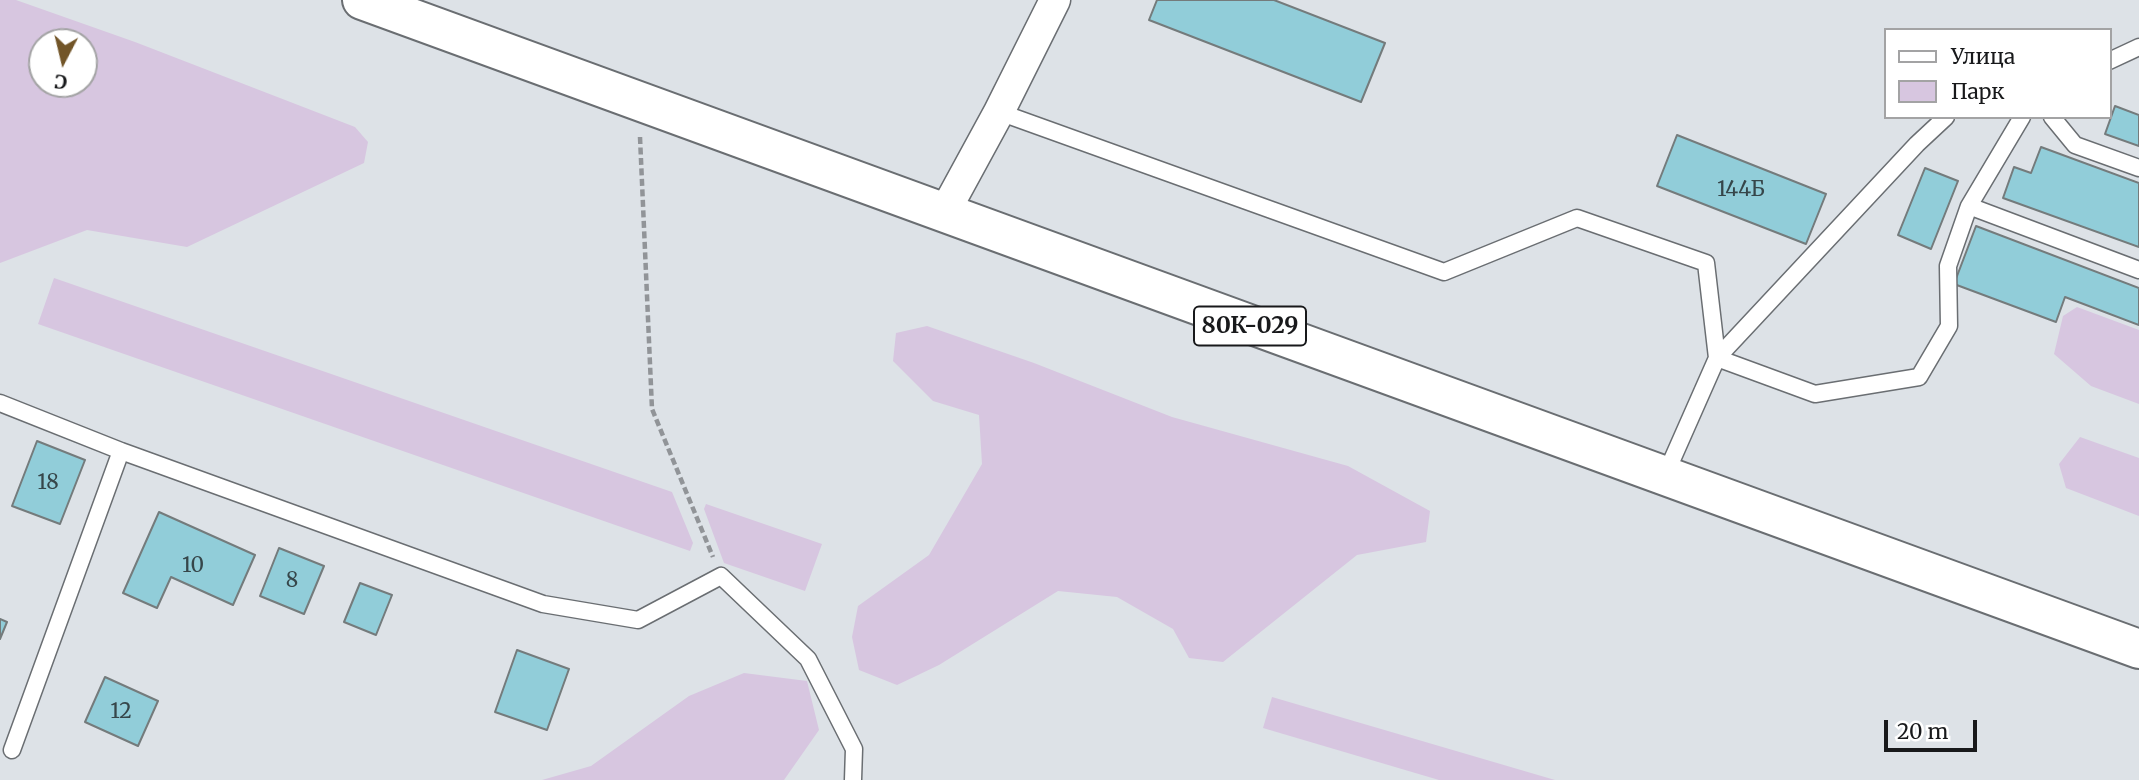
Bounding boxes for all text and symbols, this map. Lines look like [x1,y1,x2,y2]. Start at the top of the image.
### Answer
north arrow [28,28,98,98]
legend [1884,28,2111,119]
text: Улица [1951,43,2015,70]
text: С [53,69,68,95]
text: Парк [1951,78,2005,105]
house number: 144Б [1717,177,1765,203]
road number: 80К-029 [1194,306,1306,346]
house number: 18 [37,470,59,496]
house number: 10 [182,553,204,579]
house number: 8 [286,568,298,594]
house number: 12 [110,699,132,725]
scale bar [1887,706,1980,750]
text: 20 m [1897,718,1948,745]

